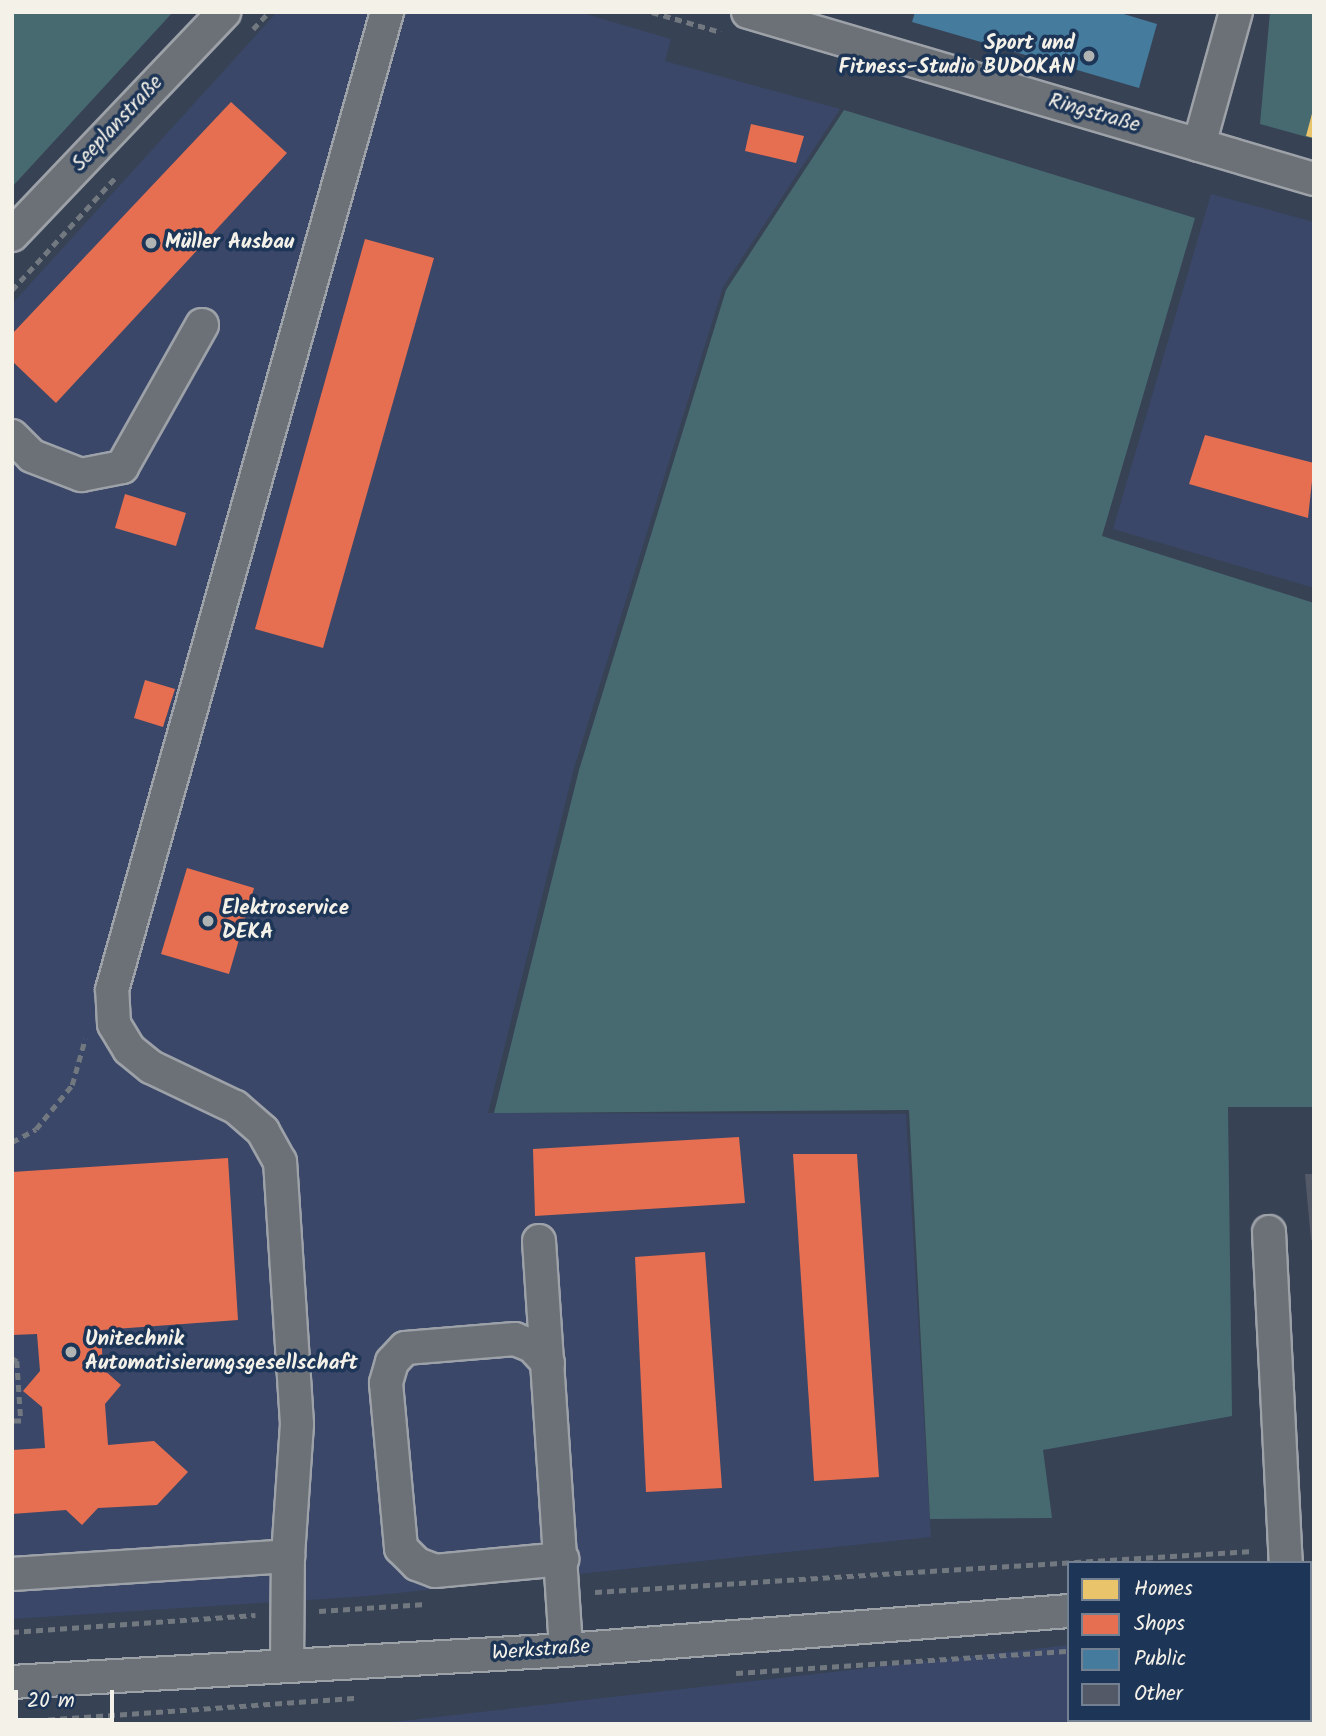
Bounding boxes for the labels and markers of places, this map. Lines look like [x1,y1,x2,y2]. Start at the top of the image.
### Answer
place label: Sport und Fitness-Studio BUDOKAN [839,31,1075,81]
marker: Sport und Fitness-Studio BUDOKAN [1081,48,1097,64]
place label: Müller Ausbau [165,230,294,256]
marker: Müller Ausbau [143,235,159,251]
place label: Elektroservice DEKA [222,896,349,946]
marker: Elektroservice DEKA [200,913,216,929]
place label: Unitechnik Automatisierungsgesellschaft [85,1327,358,1377]
marker: Unitechnik Automatisierungsgesellschaft [63,1344,79,1360]

